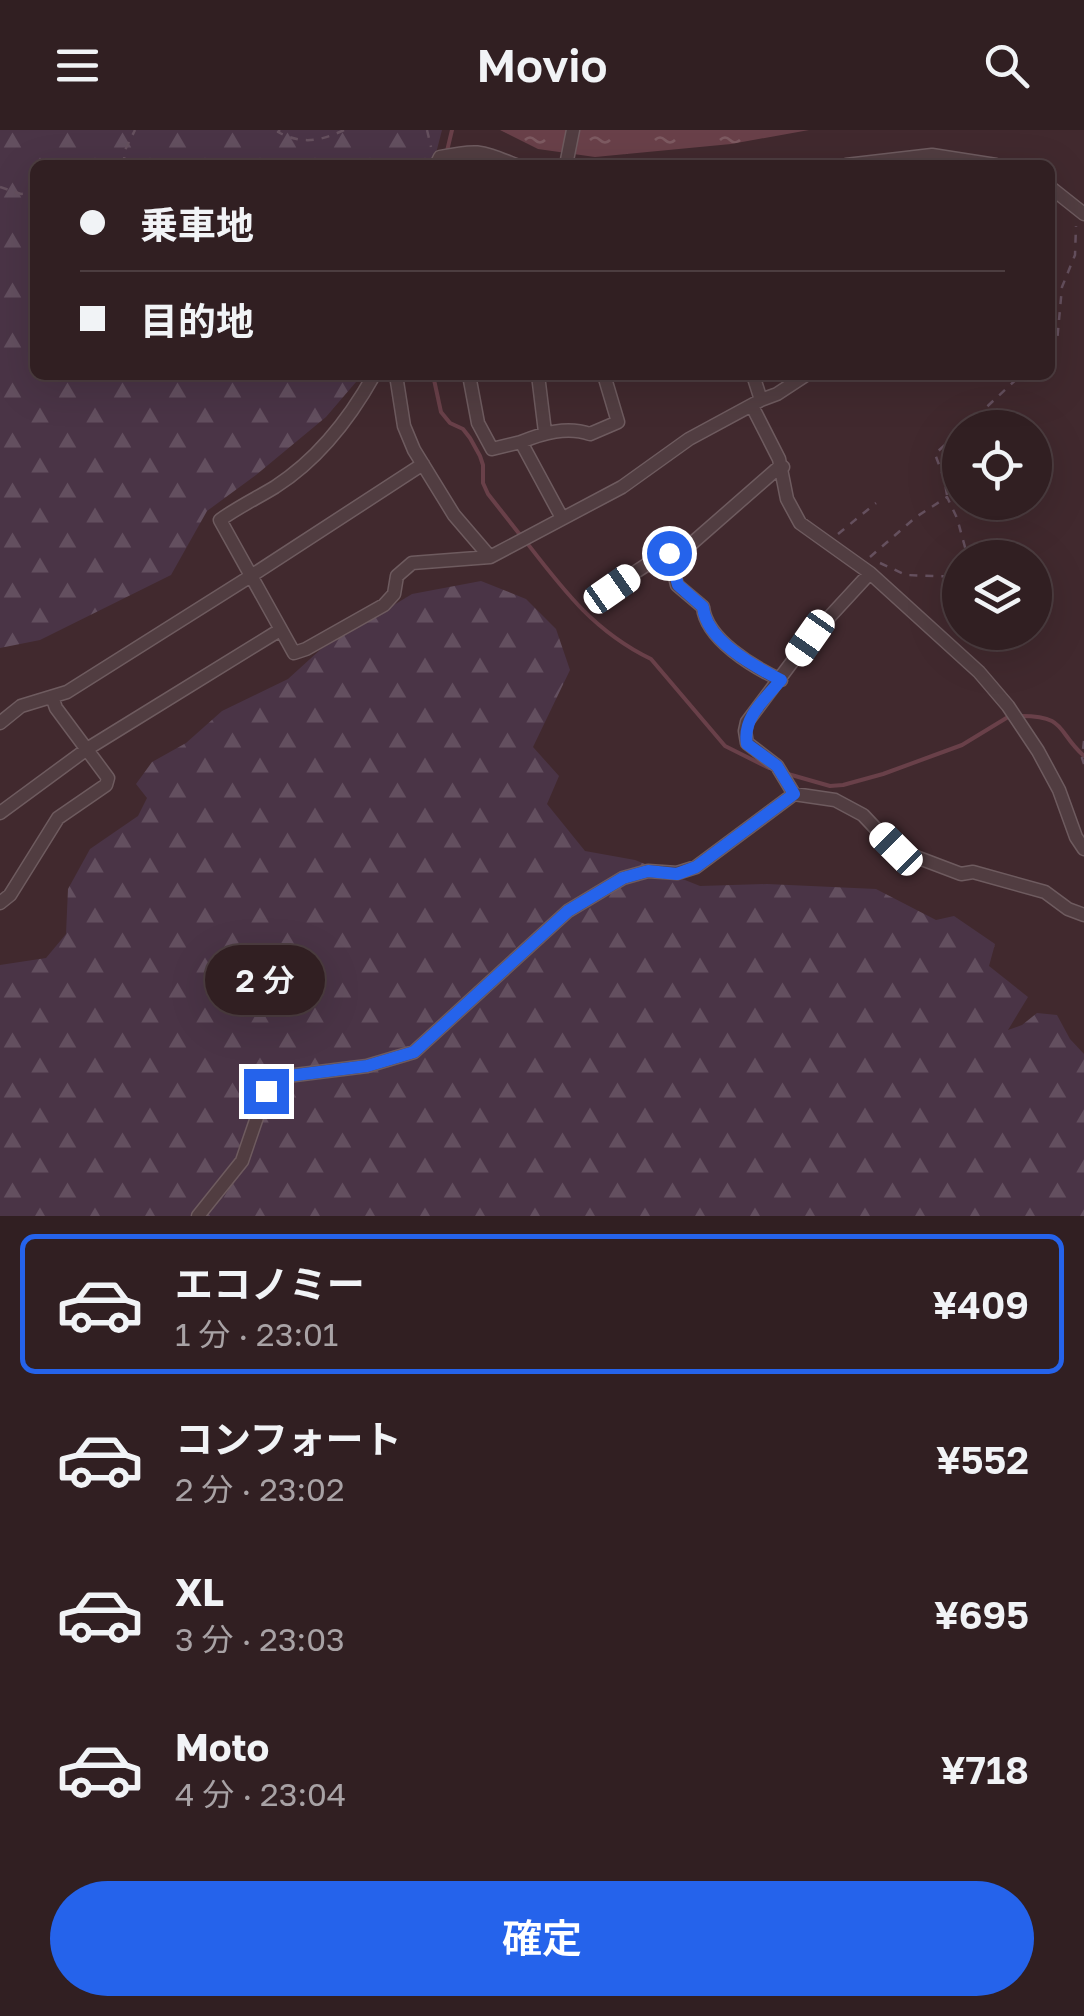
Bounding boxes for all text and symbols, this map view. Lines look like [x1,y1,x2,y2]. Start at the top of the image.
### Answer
icon: menu [50,38,105,93]
text: Movio [477,38,607,92]
icon: search [979,38,1034,93]
text: 乗車地 [140,202,254,247]
text: 目的地 [140,298,254,343]
map controls [942,410,1052,650]
button: locate [942,410,1052,520]
route start [647,531,692,576]
button: layers [942,540,1052,650]
car [579,560,645,618]
car [781,605,839,671]
car [864,817,928,881]
callout: 2 分 [206,946,326,1016]
text: 2 分 [235,961,295,999]
route end [244,1069,289,1114]
icon: car [55,1259,145,1349]
text: エコノミー [175,1261,365,1306]
text: ¥409 [932,1282,1029,1327]
text: 1 分 · 23:01 [175,1315,338,1353]
icon: car [55,1414,145,1504]
text: コンフォート [175,1416,402,1461]
text: ¥552 [936,1437,1029,1482]
text: 2 分 · 23:02 [175,1470,344,1508]
icon: car [55,1569,145,1659]
text: XL [175,1569,224,1614]
text: ¥695 [934,1592,1029,1637]
text: 3 分 · 23:03 [175,1620,345,1658]
icon: car [55,1724,145,1814]
text: Moto [175,1724,269,1769]
text: ¥718 [941,1747,1029,1792]
text: 4 分 · 23:04 [175,1775,346,1813]
button: 確定 [50,1881,1034,1996]

